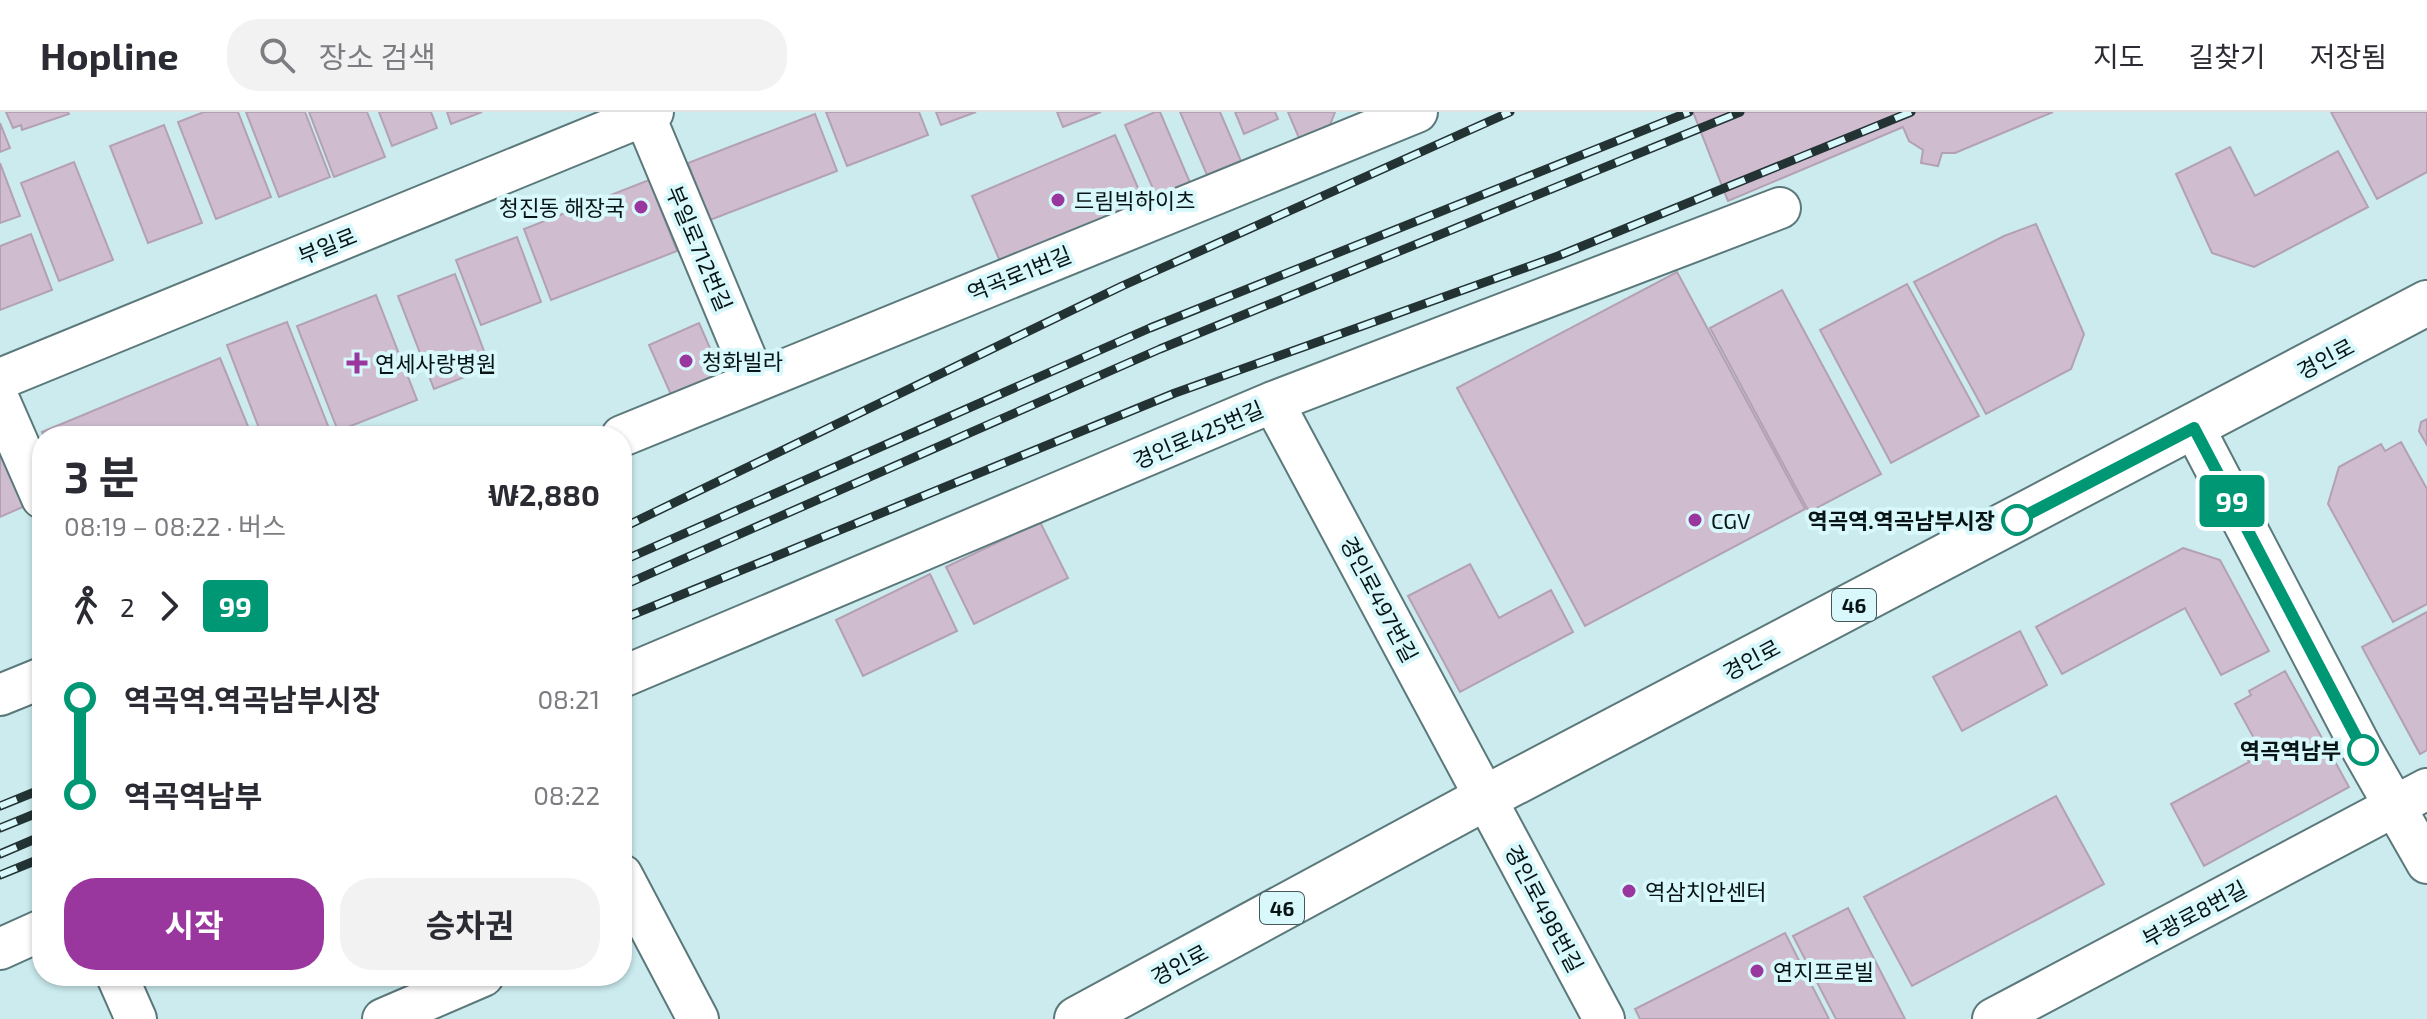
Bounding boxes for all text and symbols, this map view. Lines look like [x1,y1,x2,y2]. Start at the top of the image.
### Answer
search box [227,19,787,91]
text: Hopline [40,32,179,78]
icon: search [255,33,299,77]
text: 장소 검색 [319,38,436,74]
text: 지도 [2093,39,2144,73]
text: 길찾기 [2188,39,2266,73]
text: 저장됨 [2310,39,2387,73]
street label: 부일로712번길 [662,181,738,315]
place label: 드림빅하이츠 [1074,187,1195,213]
marker: 드림빅하이츠 [1049,191,1067,209]
place label: 청진동 해장국 [499,194,625,220]
marker: 청진동 해장국 [632,198,650,216]
street label: 부일로 [294,222,360,268]
street label: 역곡로1번길 [963,240,1075,306]
street label: 경인로 [2292,332,2358,384]
place label: 청화빌라 [702,348,783,374]
place label: 연세사랑병원 [375,350,496,376]
marker: 연세사랑병원 [346,352,368,374]
marker: 청화빌라 [677,352,695,370]
street label: 경인로425번길 [1129,395,1267,473]
text: 3 분 [64,449,139,502]
line badge: 99 [2196,475,2268,527]
text: ₩2,880 [488,476,600,512]
text: 99 [2215,484,2249,518]
marker: 역곡역.역곡남부시장 [2002,505,2032,535]
place label: CGV [1711,507,1751,533]
place label: 역곡역.역곡남부시장 [1807,507,1995,533]
text: 08:19 – 08:22 · 버스 [64,510,286,541]
marker: CGV [1686,511,1704,529]
street label: 경인로497번길 [1336,532,1424,666]
icon: walk [64,584,108,628]
icon: forward [147,584,191,628]
text: 99 [219,589,252,623]
road number: 46 [1832,589,1876,621]
text: 2 [120,591,135,622]
street label: 경인로 [1718,633,1784,685]
text: 역곡역.역곡남부시장 [124,681,380,717]
text: 08:21 [537,683,600,714]
marker: 역곡역남부 [2348,735,2378,765]
place label: 역곡역남부 [2240,737,2341,763]
text: 역곡역남부 [124,777,262,813]
text: 08:22 [533,779,600,810]
street label: 경인로498번길 [1501,840,1589,976]
street label: 부광로8번길 [2137,875,2251,951]
button: 시작 [64,878,324,970]
button: 승차권 [340,878,600,970]
place label: 역삼치안센터 [1645,878,1766,904]
marker: 역삼치안센터 [1620,882,1638,900]
road number: 46 [1260,892,1304,924]
street label: 경인로 [1146,938,1212,990]
place label: 연지프로빌 [1773,958,1874,984]
marker: 연지프로빌 [1748,962,1766,980]

